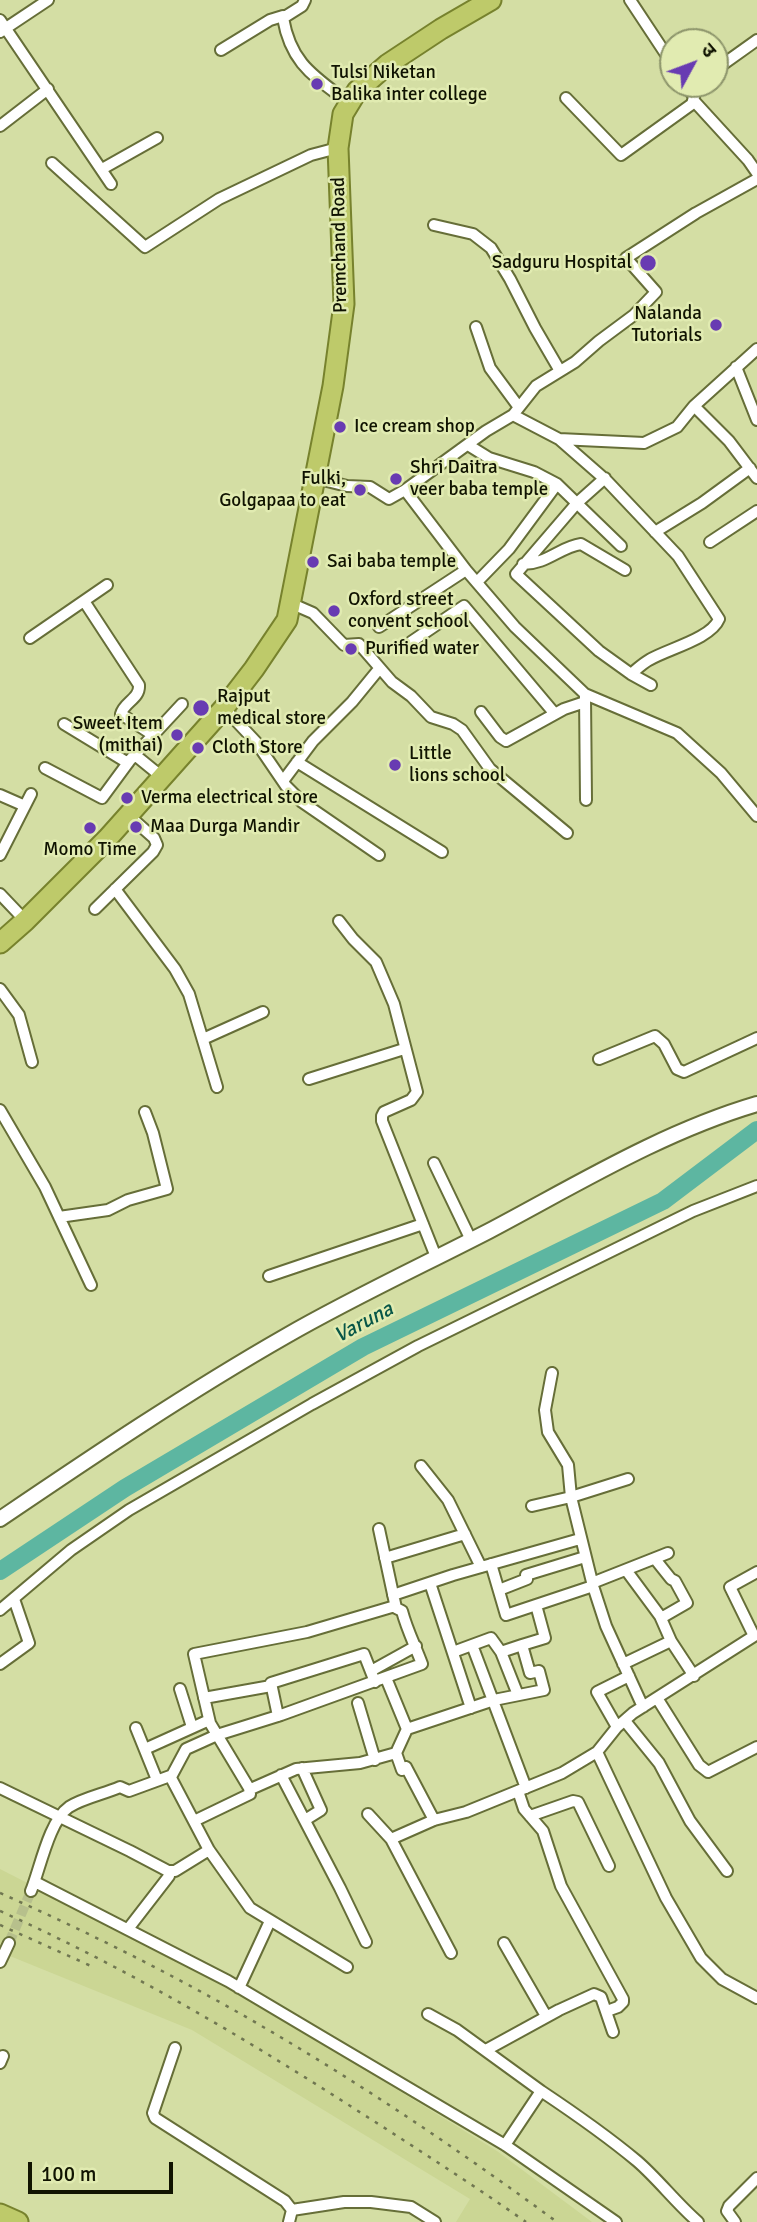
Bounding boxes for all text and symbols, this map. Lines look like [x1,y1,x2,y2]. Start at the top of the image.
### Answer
north arrow [659,28,729,98]
text: उ [696,38,721,63]
place label: Tulsi Niketan Balika inter college [331,62,487,106]
marker: Tulsi Niketan Balika inter college [309,76,325,92]
street label: Premchand Road [327,177,353,313]
place label: Sadguru Hospital [492,252,632,274]
marker: Sadguru Hospital [638,253,658,273]
place label: Nalanda Tutorials [631,303,702,347]
marker: Nalanda Tutorials [708,317,724,333]
place label: Ice cream shop [354,416,475,438]
marker: Ice cream shop [332,419,348,435]
place label: Shri Daitra veer baba temple [410,457,548,501]
place label: Fulki, Golgapaa to eat [219,468,346,512]
marker: Shri Daitra veer baba temple [388,471,404,487]
marker: Fulki, Golgapaa to eat [352,482,368,498]
place label: Sai baba temple [327,551,456,573]
marker: Sai baba temple [305,554,321,570]
place label: Oxford street convent school [348,589,469,633]
marker: Oxford street convent school [326,603,342,619]
place label: Purified water [365,638,479,660]
marker: Purified water [343,641,359,657]
place label: Rajput medical store [217,686,326,730]
marker: Rajput medical store [191,698,211,718]
place label: Sweet Item (mithai) [73,713,163,757]
marker: Sweet Item (mithai) [169,727,185,743]
place label: Cloth Store [212,737,303,759]
marker: Cloth Store [190,740,206,756]
place label: Little lions school [409,743,505,787]
marker: Little lions school [387,757,403,773]
place label: Verma electrical store [141,787,318,809]
marker: Verma electrical store [119,790,135,806]
place label: Maa Durga Mandir [150,816,300,838]
marker: Maa Durga Mandir [128,819,144,835]
marker: Momo Time [82,820,98,836]
place label: Momo Time [43,839,137,861]
water label: Varuna [330,1297,398,1349]
scale bar [32,2148,177,2192]
text: 100 m [41,2161,96,2187]

